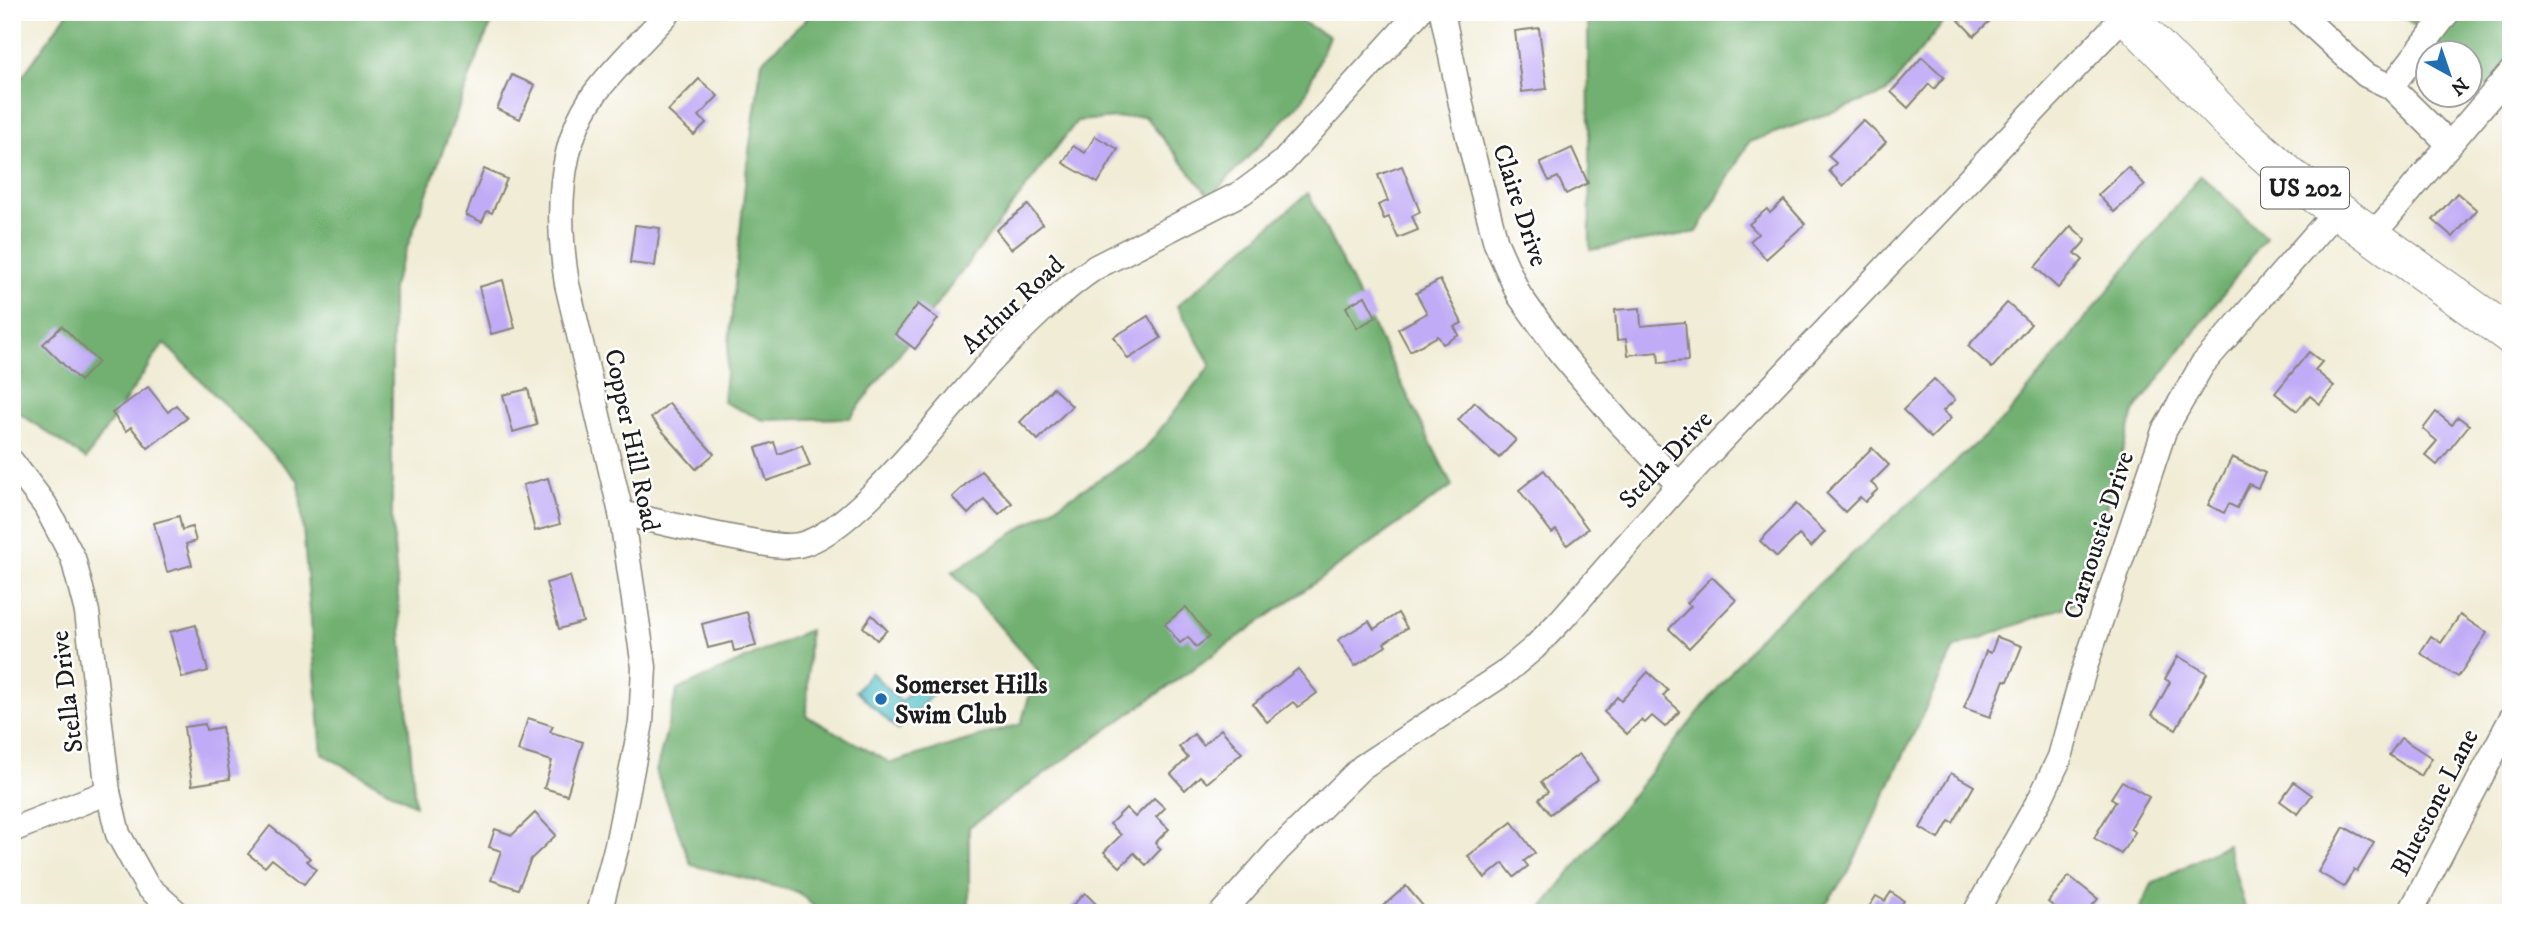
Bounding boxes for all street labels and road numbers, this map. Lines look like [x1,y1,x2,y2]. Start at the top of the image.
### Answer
street label: Claire Drive [1484,140,1555,271]
road number: US 202 [2261,168,2349,208]
street label: Arthur Road [954,249,1072,361]
street label: Copper Hill Road [596,346,667,535]
street label: Stella Drive [1612,404,1720,516]
street label: Carnoustie Drive [2057,447,2142,624]
street label: Stella Drive [44,629,91,755]
street label: Bluestone Lane [2384,724,2487,882]

